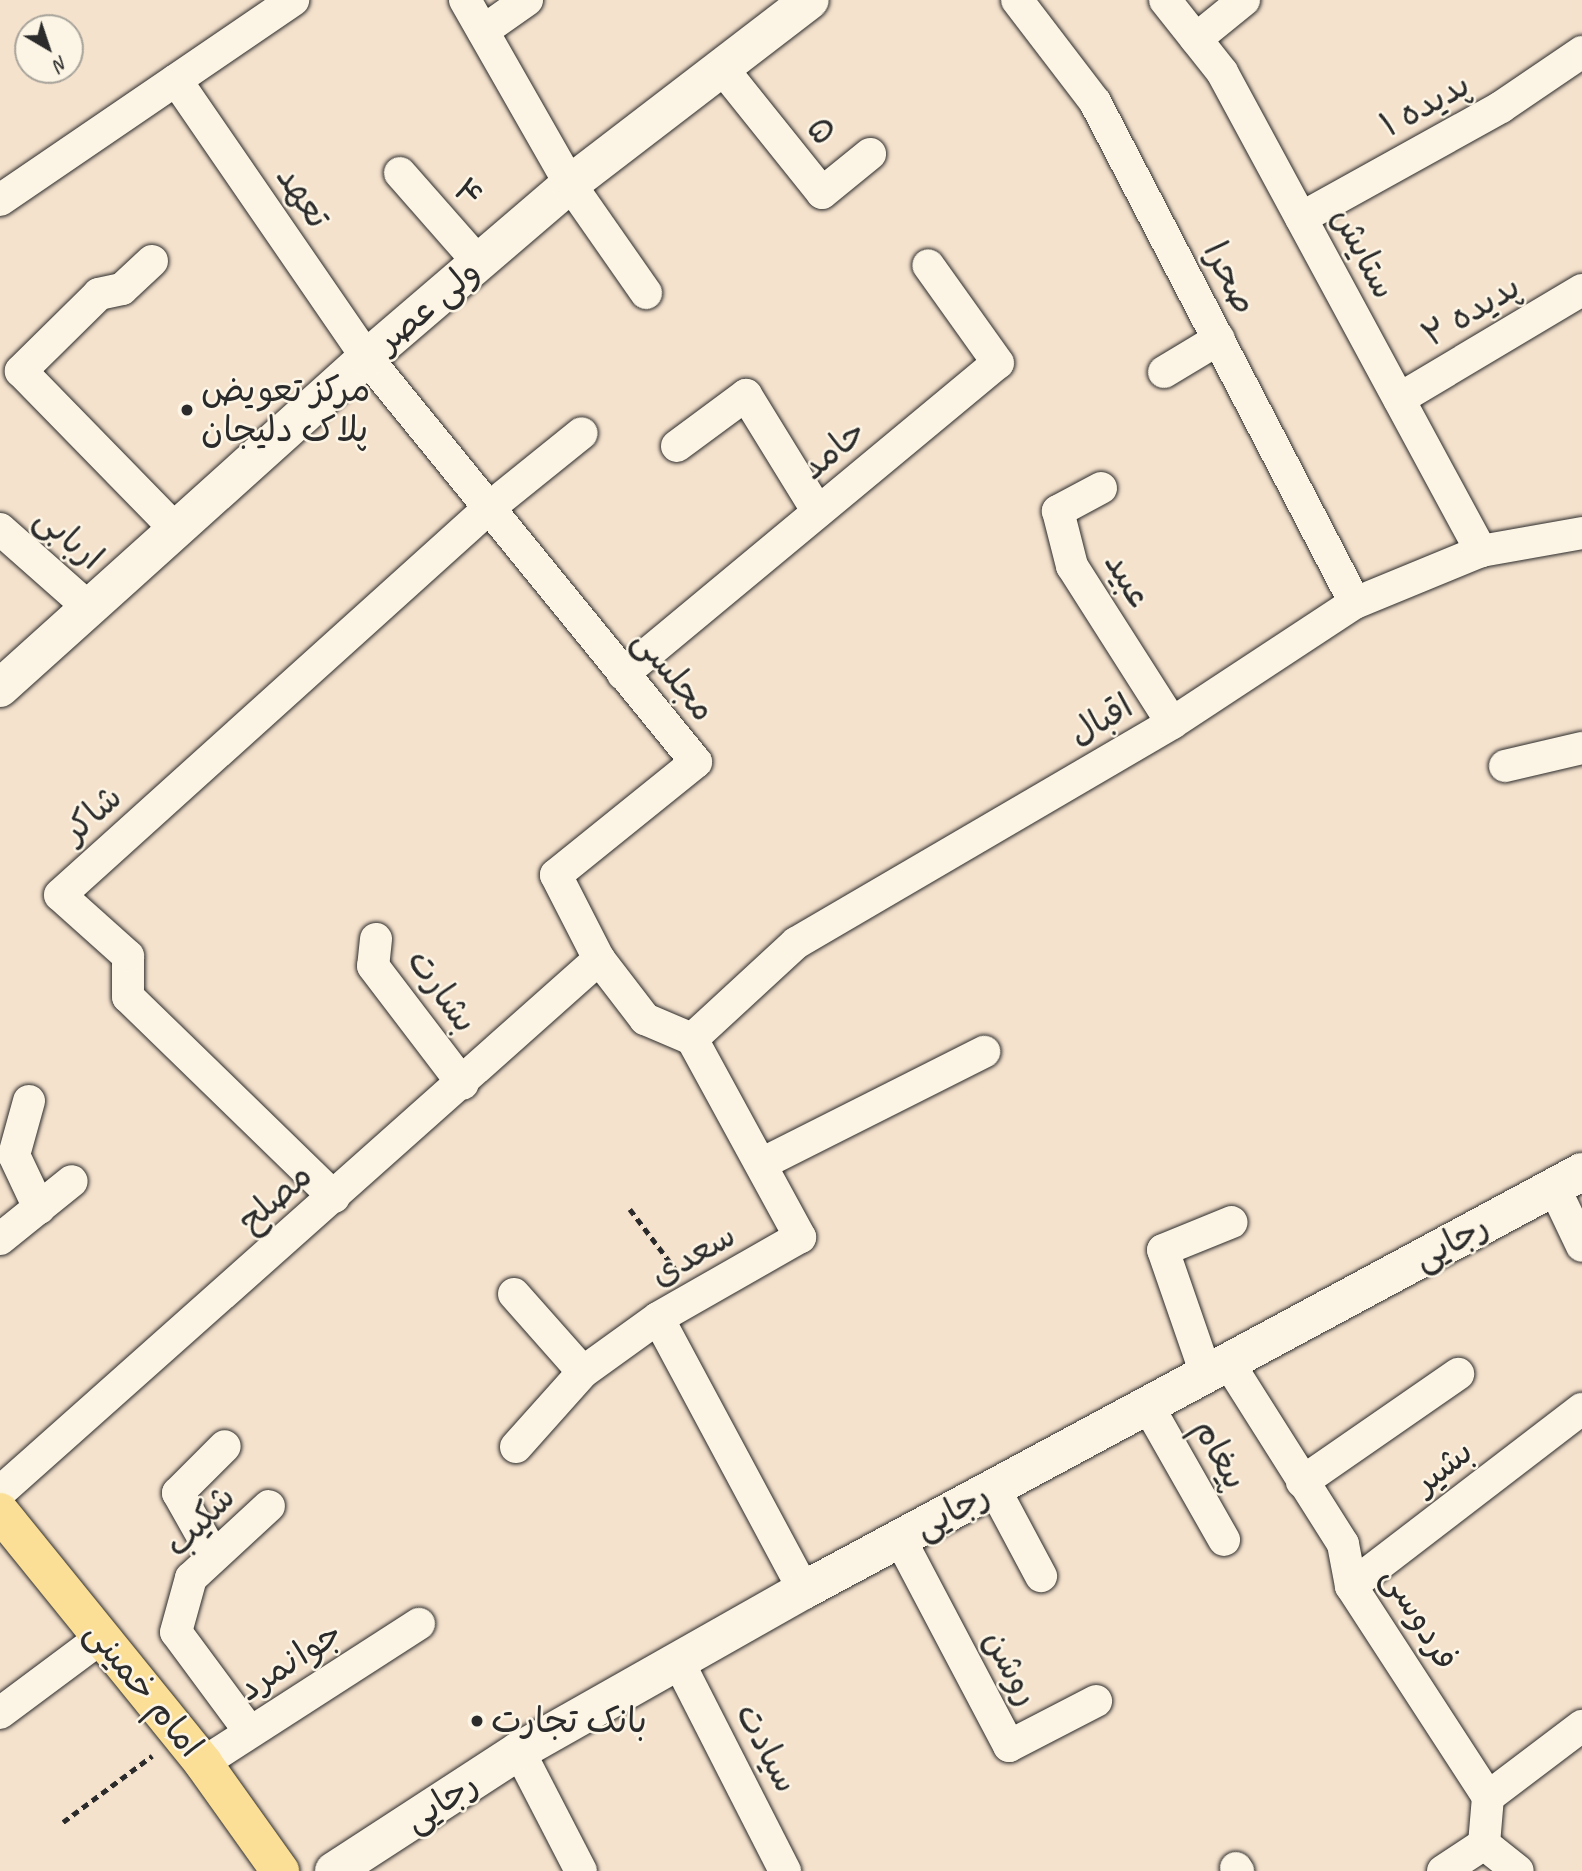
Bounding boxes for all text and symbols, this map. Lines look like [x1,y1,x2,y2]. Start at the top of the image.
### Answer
north arrow [14,14,84,84]
text: N [49,51,73,77]
street label: پدیده ۱ [1373,63,1477,147]
street label: ۵ [797,109,845,153]
street label: تعهد [267,158,339,236]
street label: ۴ [444,169,492,217]
street label: ستایش [1323,200,1405,306]
street label: صحرا [1194,235,1266,321]
street label: ولی عصر [367,250,489,362]
street label: پدیده ۲ [1414,265,1528,357]
place label: مرکز تعویض پلاک دلیجان [201,369,370,451]
marker: مرکز تعویض پلاک دلیجان [179,402,195,418]
street label: حامد [793,411,873,489]
street label: اربابی [26,497,112,579]
street label: عبید [1095,544,1161,616]
street label: مجلسی [624,620,724,730]
street label: اقبال [1062,685,1140,755]
street label: شاکر [53,776,131,852]
street label: بشارت [398,941,486,1041]
street label: مصلح [229,1154,321,1242]
street label: رجایی [1406,1205,1496,1279]
street label: سعدی [643,1214,743,1296]
street label: پیغام [1184,1411,1256,1497]
street label: بشیر [1405,1431,1481,1503]
street label: رجایی [907,1474,997,1548]
street label: شکیب [156,1476,244,1566]
street label: فردوسی [1373,1559,1467,1677]
street label: امام خمینی [76,1612,212,1766]
street label: جوانمرد [230,1612,350,1710]
street label: روشن [974,1623,1048,1713]
street label: سیادت [726,1696,808,1800]
place label: بانک تجارت [491,1700,647,1742]
marker: بانک تجارت [469,1713,485,1729]
street label: رجایی [396,1763,486,1841]

